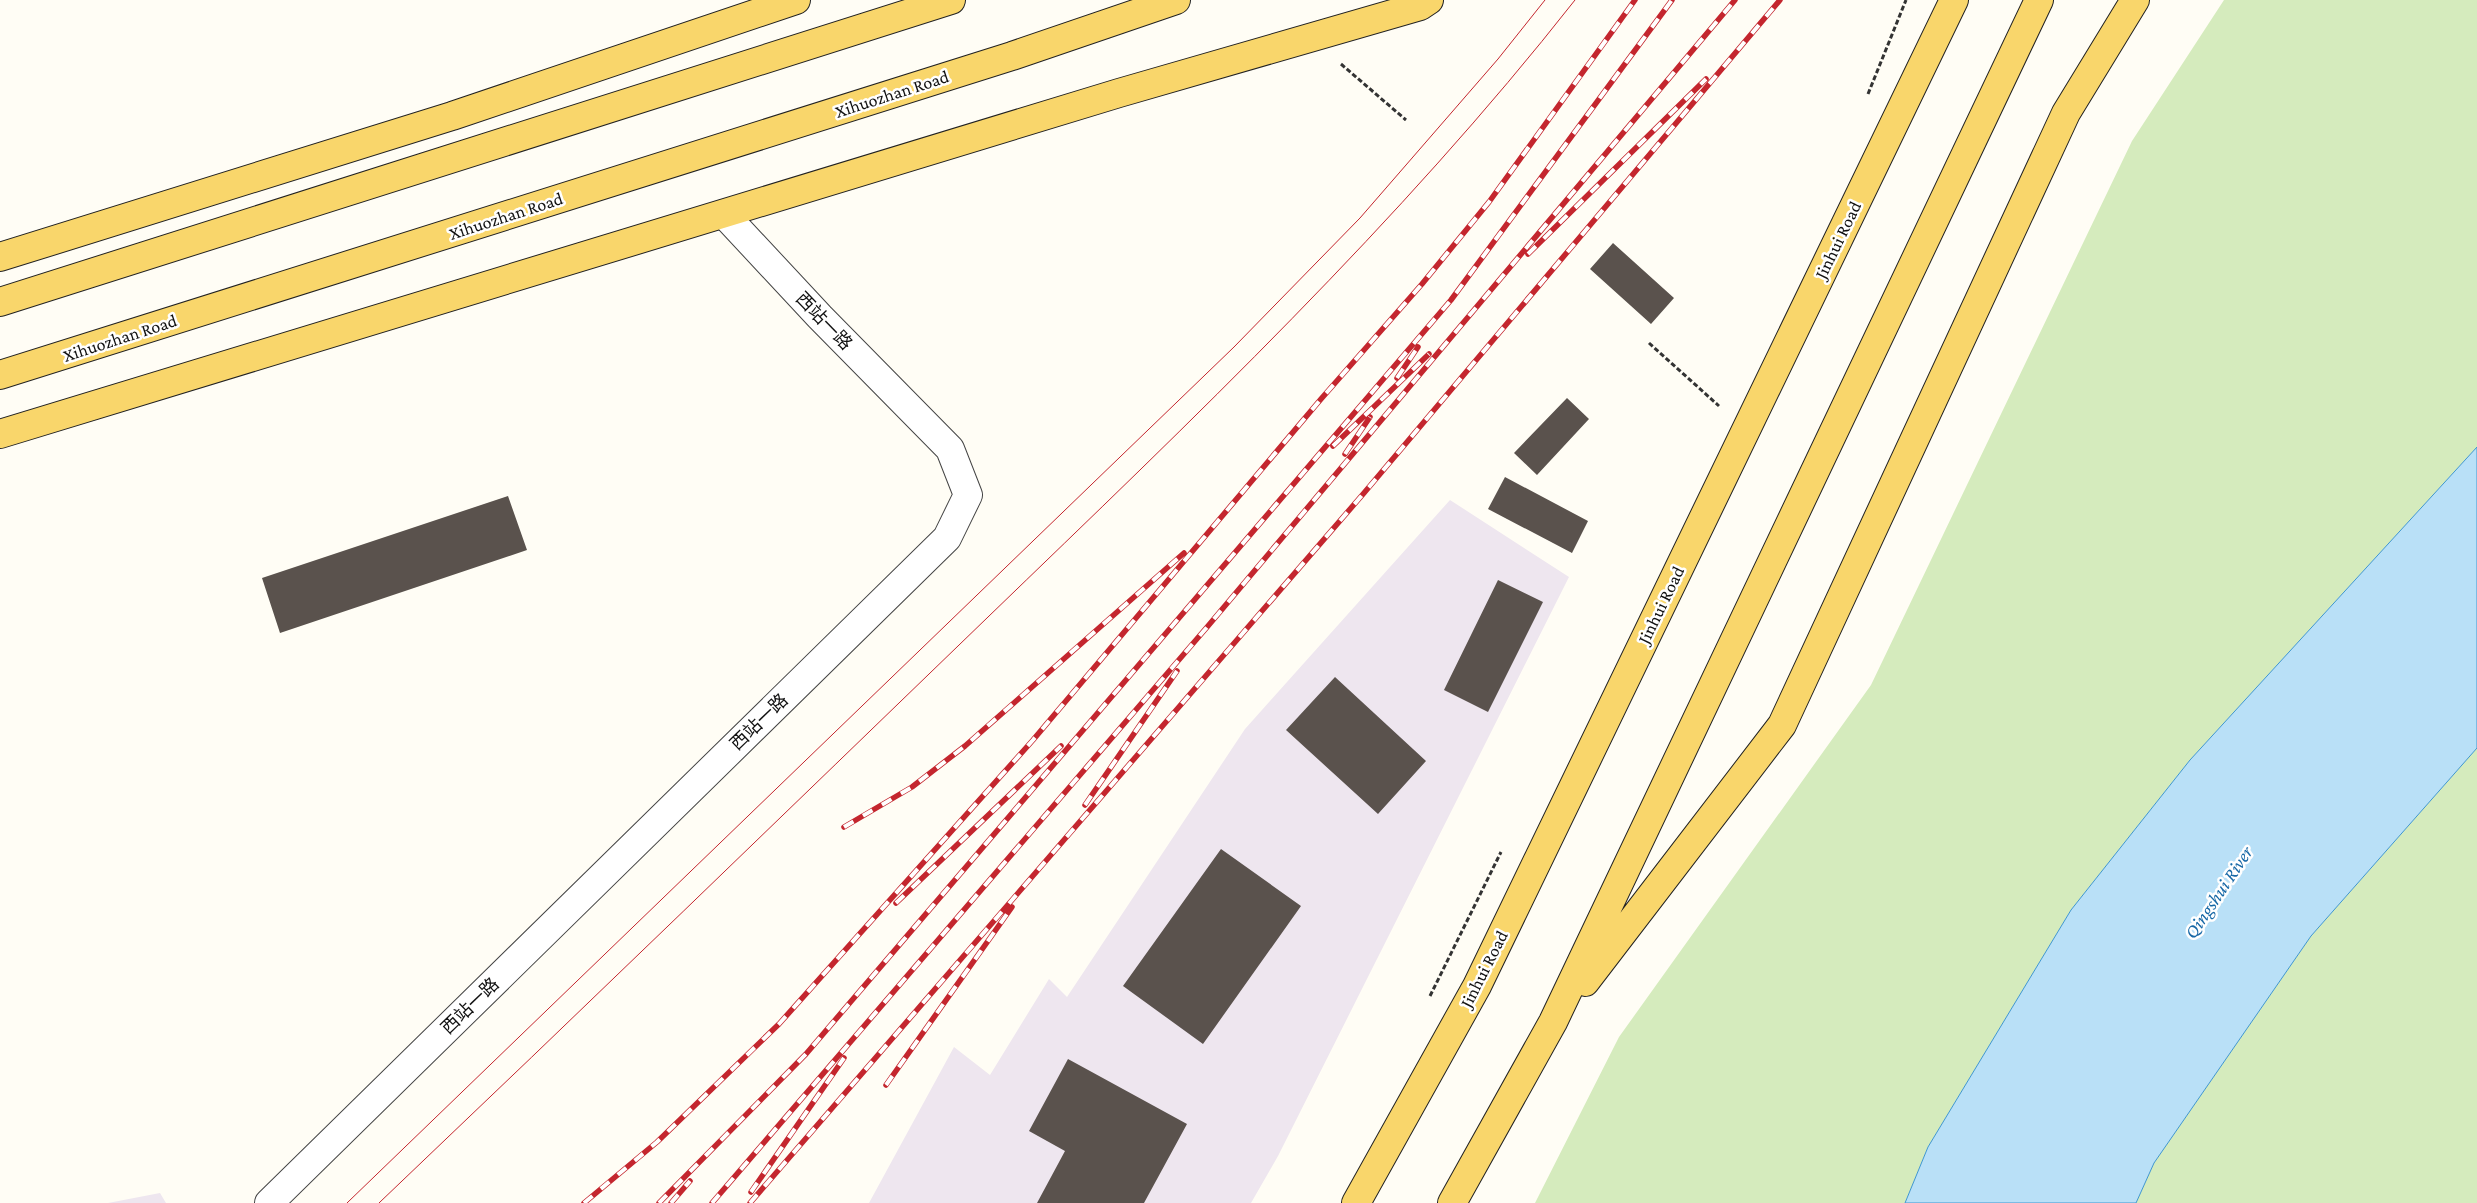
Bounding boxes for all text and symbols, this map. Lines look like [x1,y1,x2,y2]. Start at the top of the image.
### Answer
street label: Xihuozhan Road [833,66,952,122]
street label: Xihuozhan Road [447,188,566,244]
street label: Jinhui Road [1810,198,1866,284]
street label: 西站一路 [792,288,856,354]
street label: Xihuozhan Road [61,310,180,366]
street label: Jinhui Road [1633,563,1689,649]
street label: 西站一路 [726,690,792,754]
water label: Qingshui River [2180,841,2258,942]
street label: Jinhui Road [1455,927,1512,1013]
street label: 西站一路 [437,974,503,1038]

